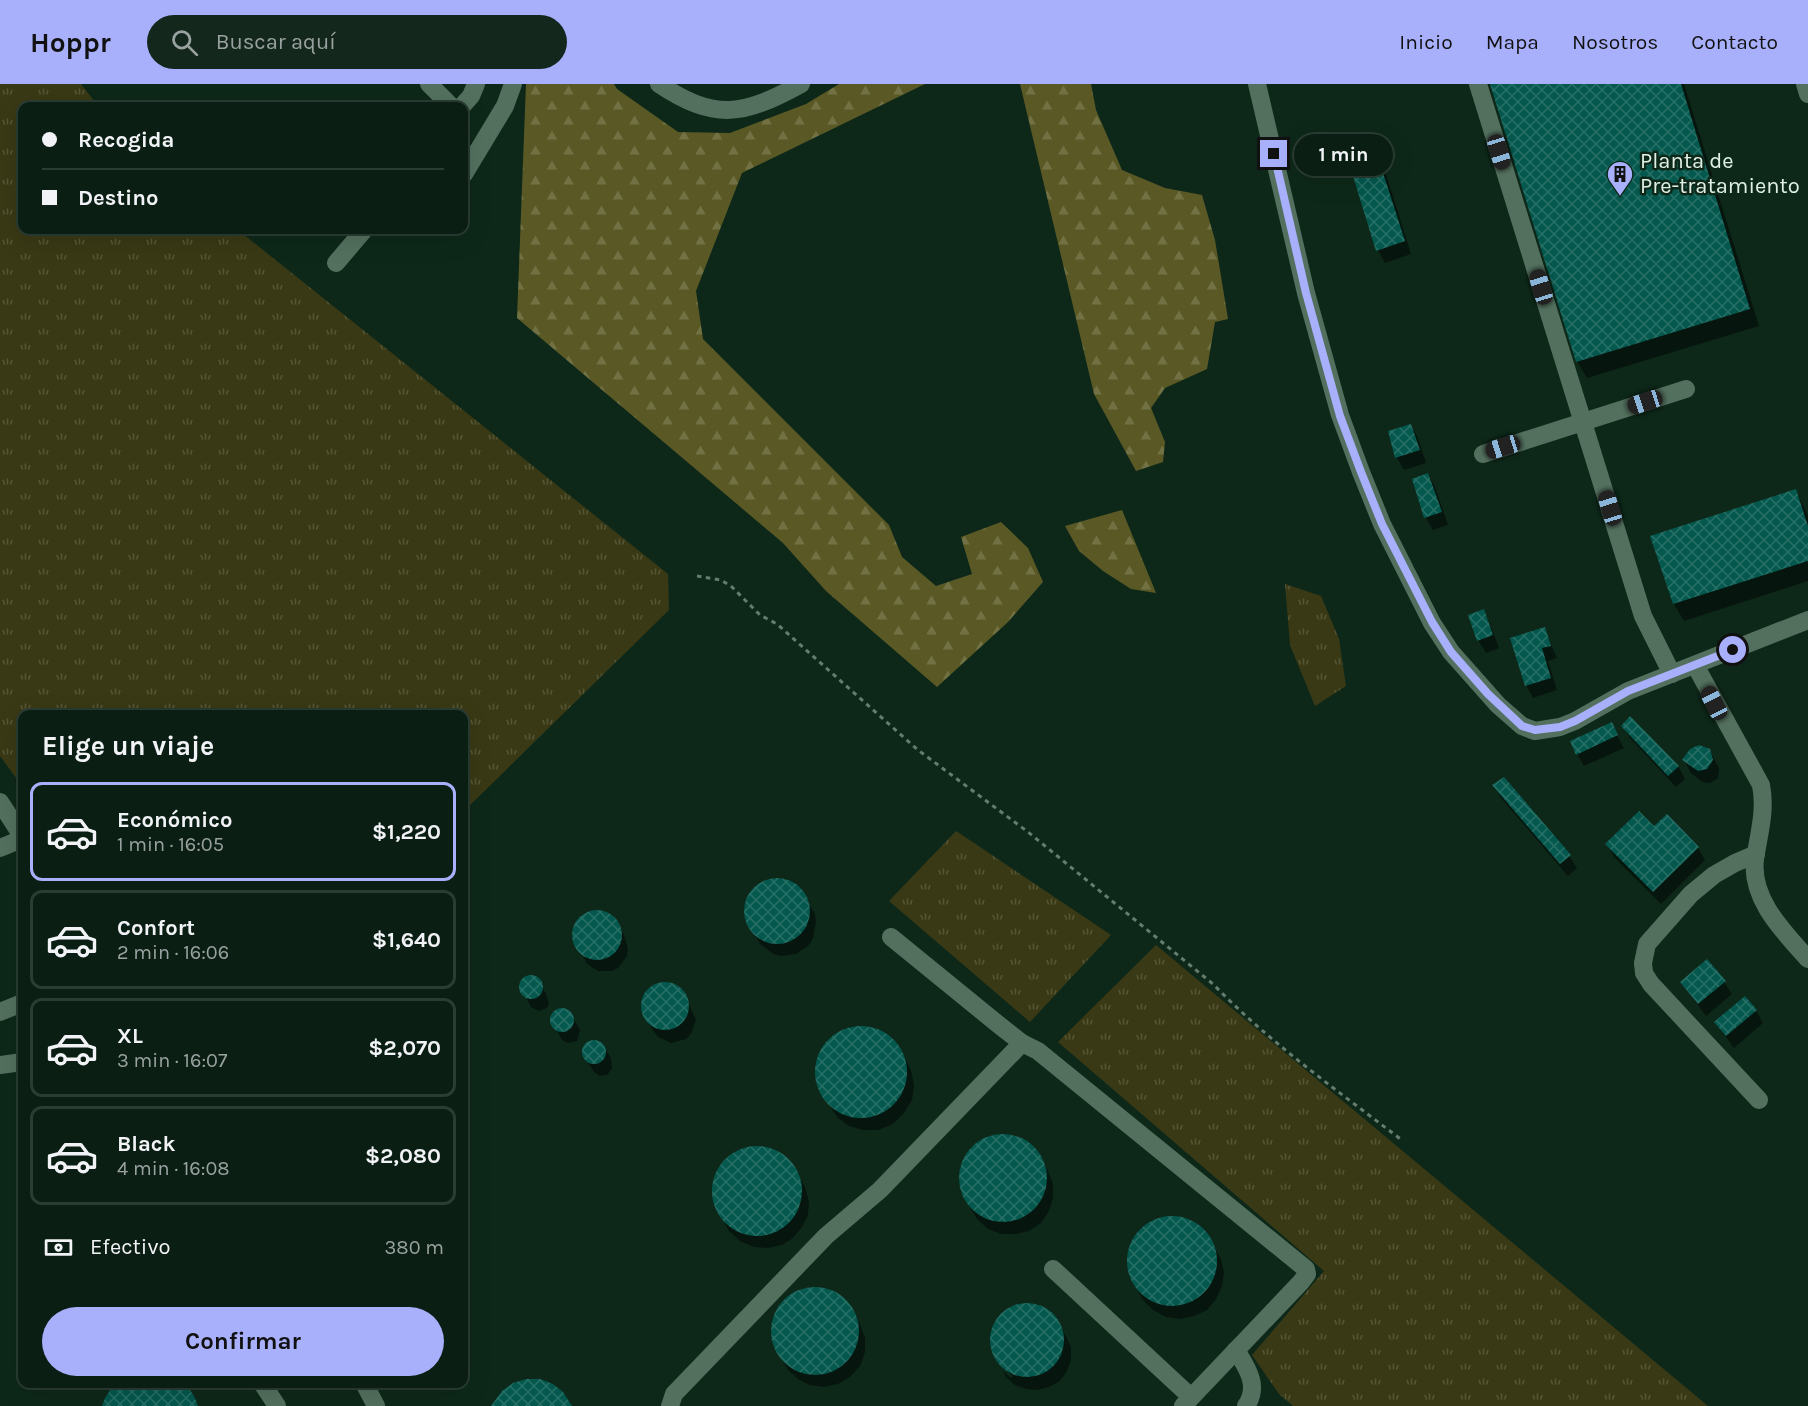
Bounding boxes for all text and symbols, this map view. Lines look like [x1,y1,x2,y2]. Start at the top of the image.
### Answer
search box [147,15,567,69]
text: Hoppr [30,26,111,59]
icon: search [168,26,201,59]
text: Buscar aquí [216,29,336,55]
text: Inicio [1399,30,1453,54]
text: Mapa [1486,30,1539,54]
text: Nosotros [1572,30,1658,54]
text: Contacto [1691,30,1778,54]
text: Recogida [78,127,174,153]
car [1485,132,1513,172]
callout: 1 min [1295,133,1394,175]
route end [1260,140,1287,167]
text: 1 min [1318,143,1369,166]
place label: Planta de Pre-tratamiento [1640,148,1800,199]
building icon: Planta de Pre-tratamiento [1605,159,1635,197]
text: Destino [78,185,158,211]
car [1527,267,1555,307]
car [1625,388,1665,416]
car [1483,433,1523,461]
car [1596,488,1624,528]
route start [1719,636,1746,663]
car [1698,683,1730,723]
text: Elige un viaje [42,730,214,762]
icon: car [45,805,99,859]
text: Económico [117,807,232,833]
text: $1,220 [372,819,441,845]
text: 1 min · 16:05 [117,833,224,856]
icon: car [45,913,99,967]
text: Confort [117,915,195,941]
text: $1,640 [372,927,441,953]
text: 2 min · 16:06 [117,941,229,964]
icon: car [45,1021,99,1075]
text: XL [117,1023,143,1049]
text: $2,070 [368,1035,441,1061]
text: 3 min · 16:07 [117,1049,227,1072]
icon: car [45,1129,99,1183]
text: Black [117,1131,176,1157]
text: $2,080 [365,1143,441,1169]
text: 4 min · 16:08 [117,1157,230,1180]
icon: cash [42,1231,75,1264]
text: Efectivo [90,1234,170,1260]
text: 380 m [385,1236,444,1259]
button: Confirmar [42,1307,444,1376]

